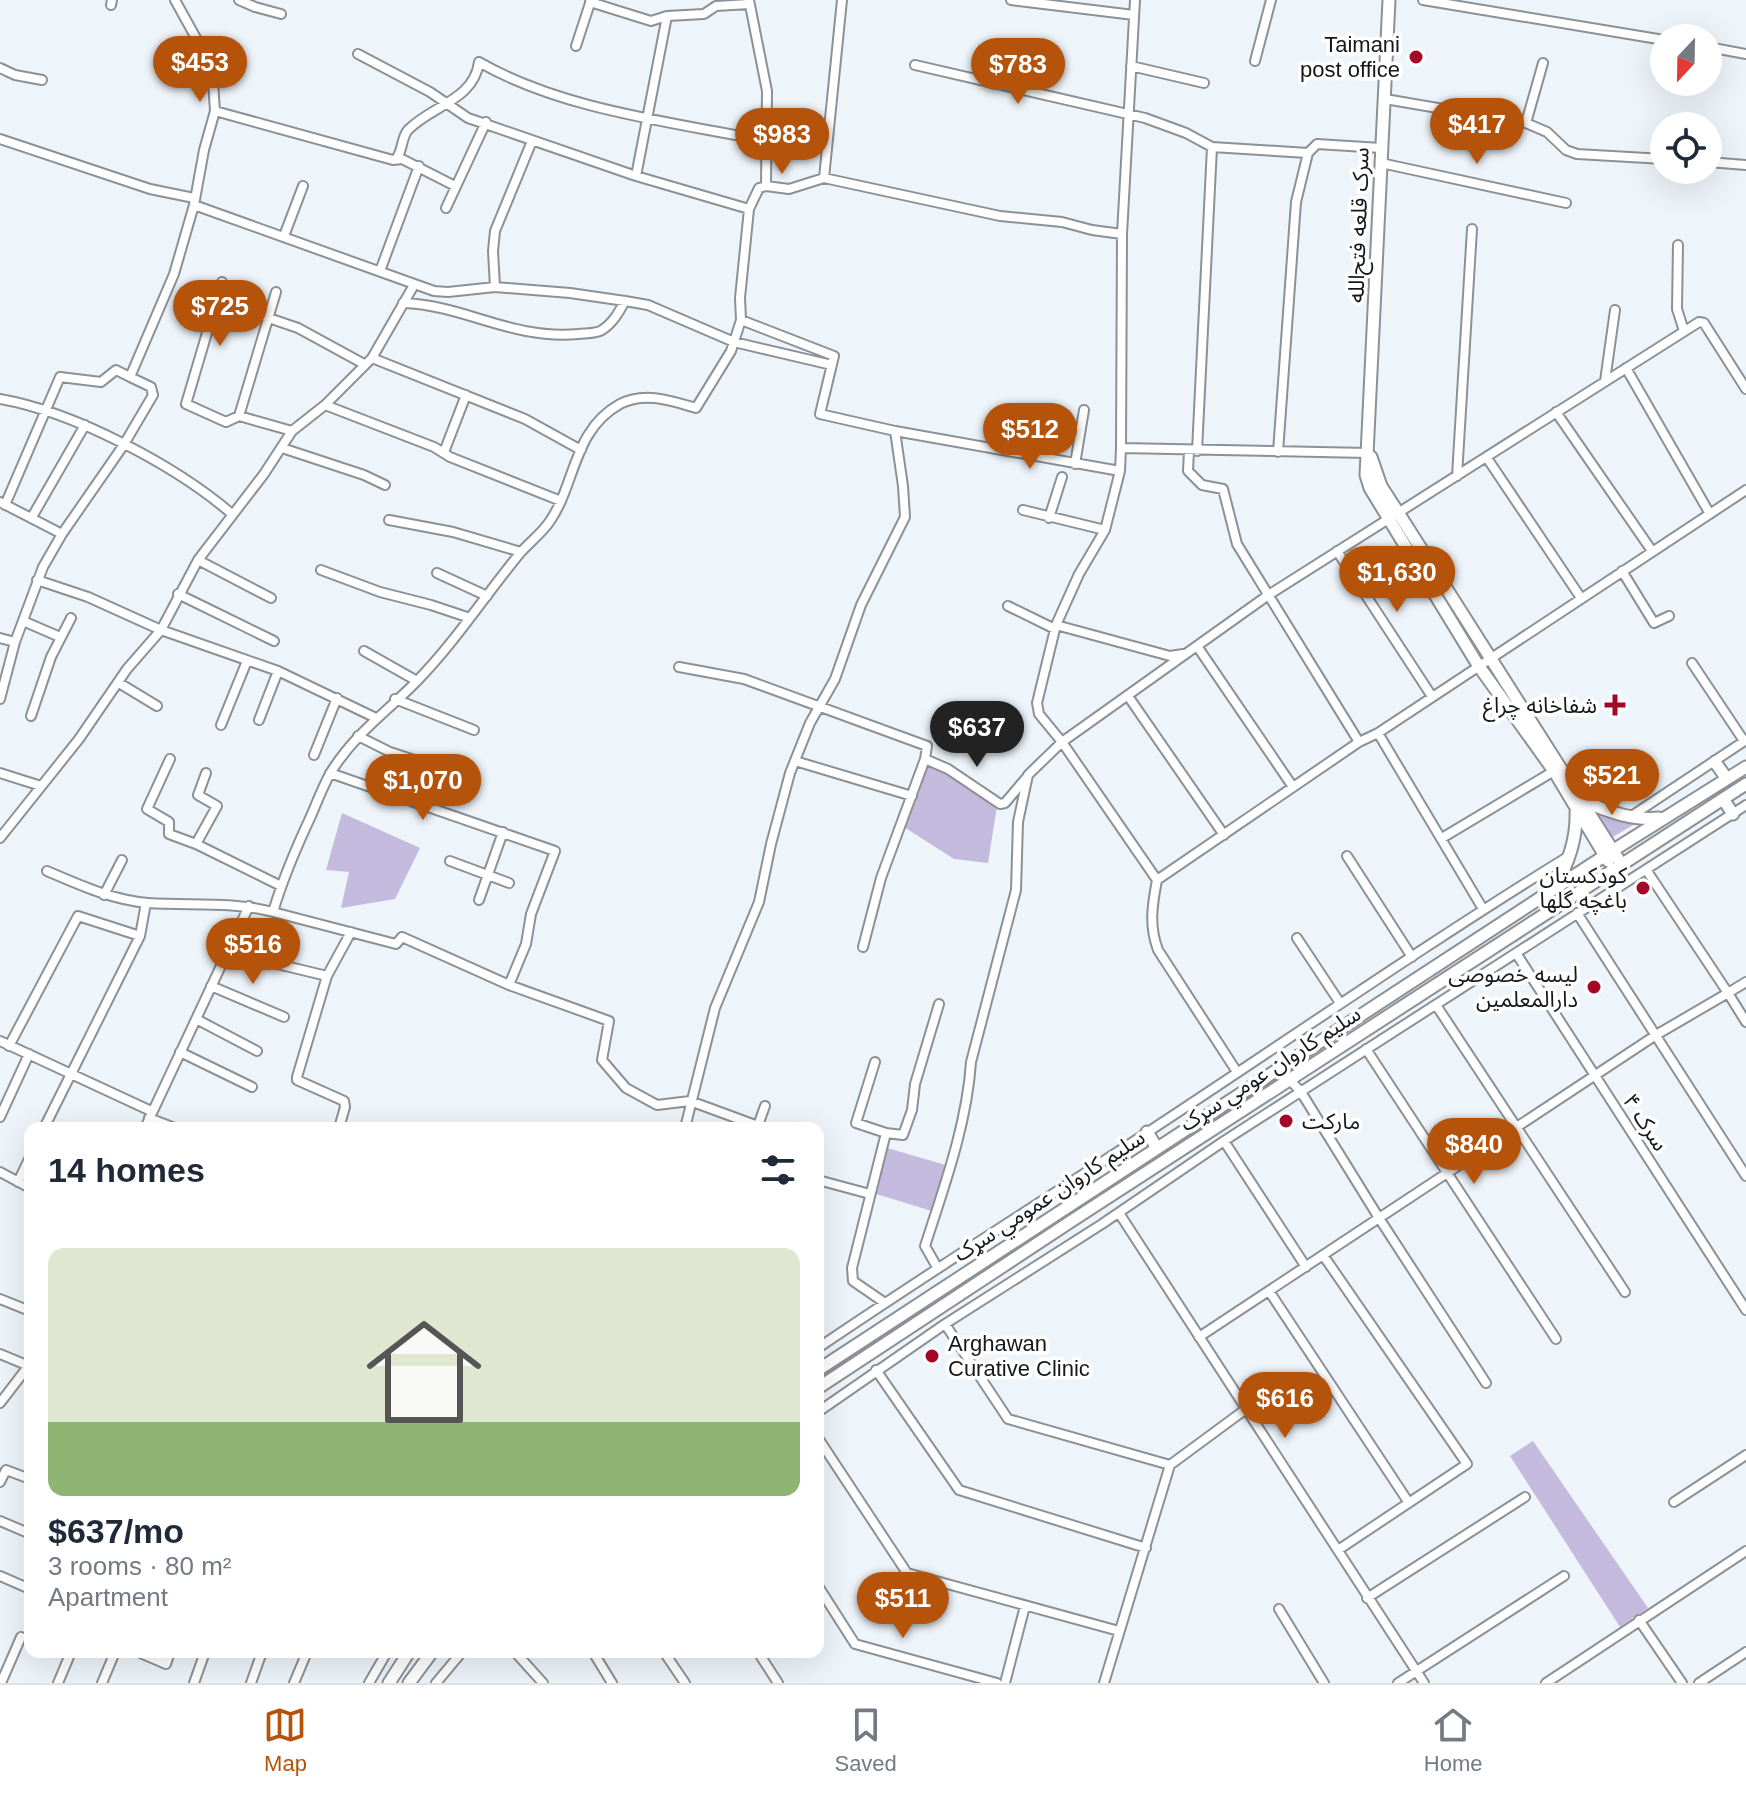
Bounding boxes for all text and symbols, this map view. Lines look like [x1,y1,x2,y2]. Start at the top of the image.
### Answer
north arrow [1650,24,1722,96]
map controls [1650,24,1722,184]
place label: Taimani post office [1300,32,1400,82]
pin: $453 [153,36,247,104]
pin: $783 [971,38,1065,106]
text: $453 [171,47,229,77]
marker: Taimani post office [1407,48,1425,66]
text: $783 [989,49,1047,79]
pin: $417 [1430,98,1524,166]
pin: $983 [735,108,829,176]
text: $417 [1448,109,1506,139]
button: locate [1650,112,1722,184]
text: $983 [753,119,811,149]
street label: سرک قلعه فتح‌الله [1343,147,1378,303]
pin: $725 [173,280,267,348]
text: $725 [191,291,249,321]
pin: $512 [983,403,1077,471]
text: $512 [1001,414,1059,444]
pin: $1,630 [1332,546,1462,614]
text: $1,630 [1357,557,1437,587]
place label: شفاخانه چراغ [1483,693,1597,722]
marker: شفاخانه چراغ [1604,694,1626,716]
pin: $637 [930,701,1024,769]
text: $637 [948,712,1006,742]
pin: $521 [1565,749,1659,817]
pin: $1,070 [358,754,488,822]
text: $521 [1583,760,1641,790]
text: $1,070 [383,765,463,795]
place label: کودکستان باغچه گلها [1540,863,1628,915]
marker: کودکستان باغچه گلها [1634,879,1652,897]
pin: $516 [206,918,300,986]
text: $516 [224,929,282,959]
place label: لیسه خصوصی دارالمعلمین [1448,962,1578,1013]
marker: لیسه خصوصی دارالمعلمین [1585,978,1603,996]
street label: سلیم کاروان عومي سړک [1175,1001,1367,1140]
street label: سرک ۴ [1618,1089,1673,1156]
place label: مارکت [1302,1109,1360,1135]
marker: مارکت [1277,1112,1295,1130]
pin: $840 [1427,1118,1521,1186]
street label: سلیم کاروان عمومي سړک [949,1124,1152,1270]
text: $840 [1445,1129,1503,1159]
icon: filters [756,1148,800,1192]
text: 14 homes [48,1151,205,1189]
icon: home [352,1300,496,1444]
place label: Arghawan Curative Clinic [948,1331,1090,1381]
marker: Arghawan Curative Clinic [923,1347,941,1365]
pin: $616 [1238,1372,1332,1440]
text: $616 [1256,1383,1314,1413]
text: $637/mo [48,1512,184,1550]
text: 3 rooms · 80 m² [48,1551,232,1581]
pin: $511 [856,1572,950,1640]
text: Apartment [48,1582,168,1612]
text: $511 [875,1583,931,1613]
tab: Map [263,1703,307,1777]
tab: Saved [834,1703,897,1777]
tab: Home [1424,1703,1483,1777]

